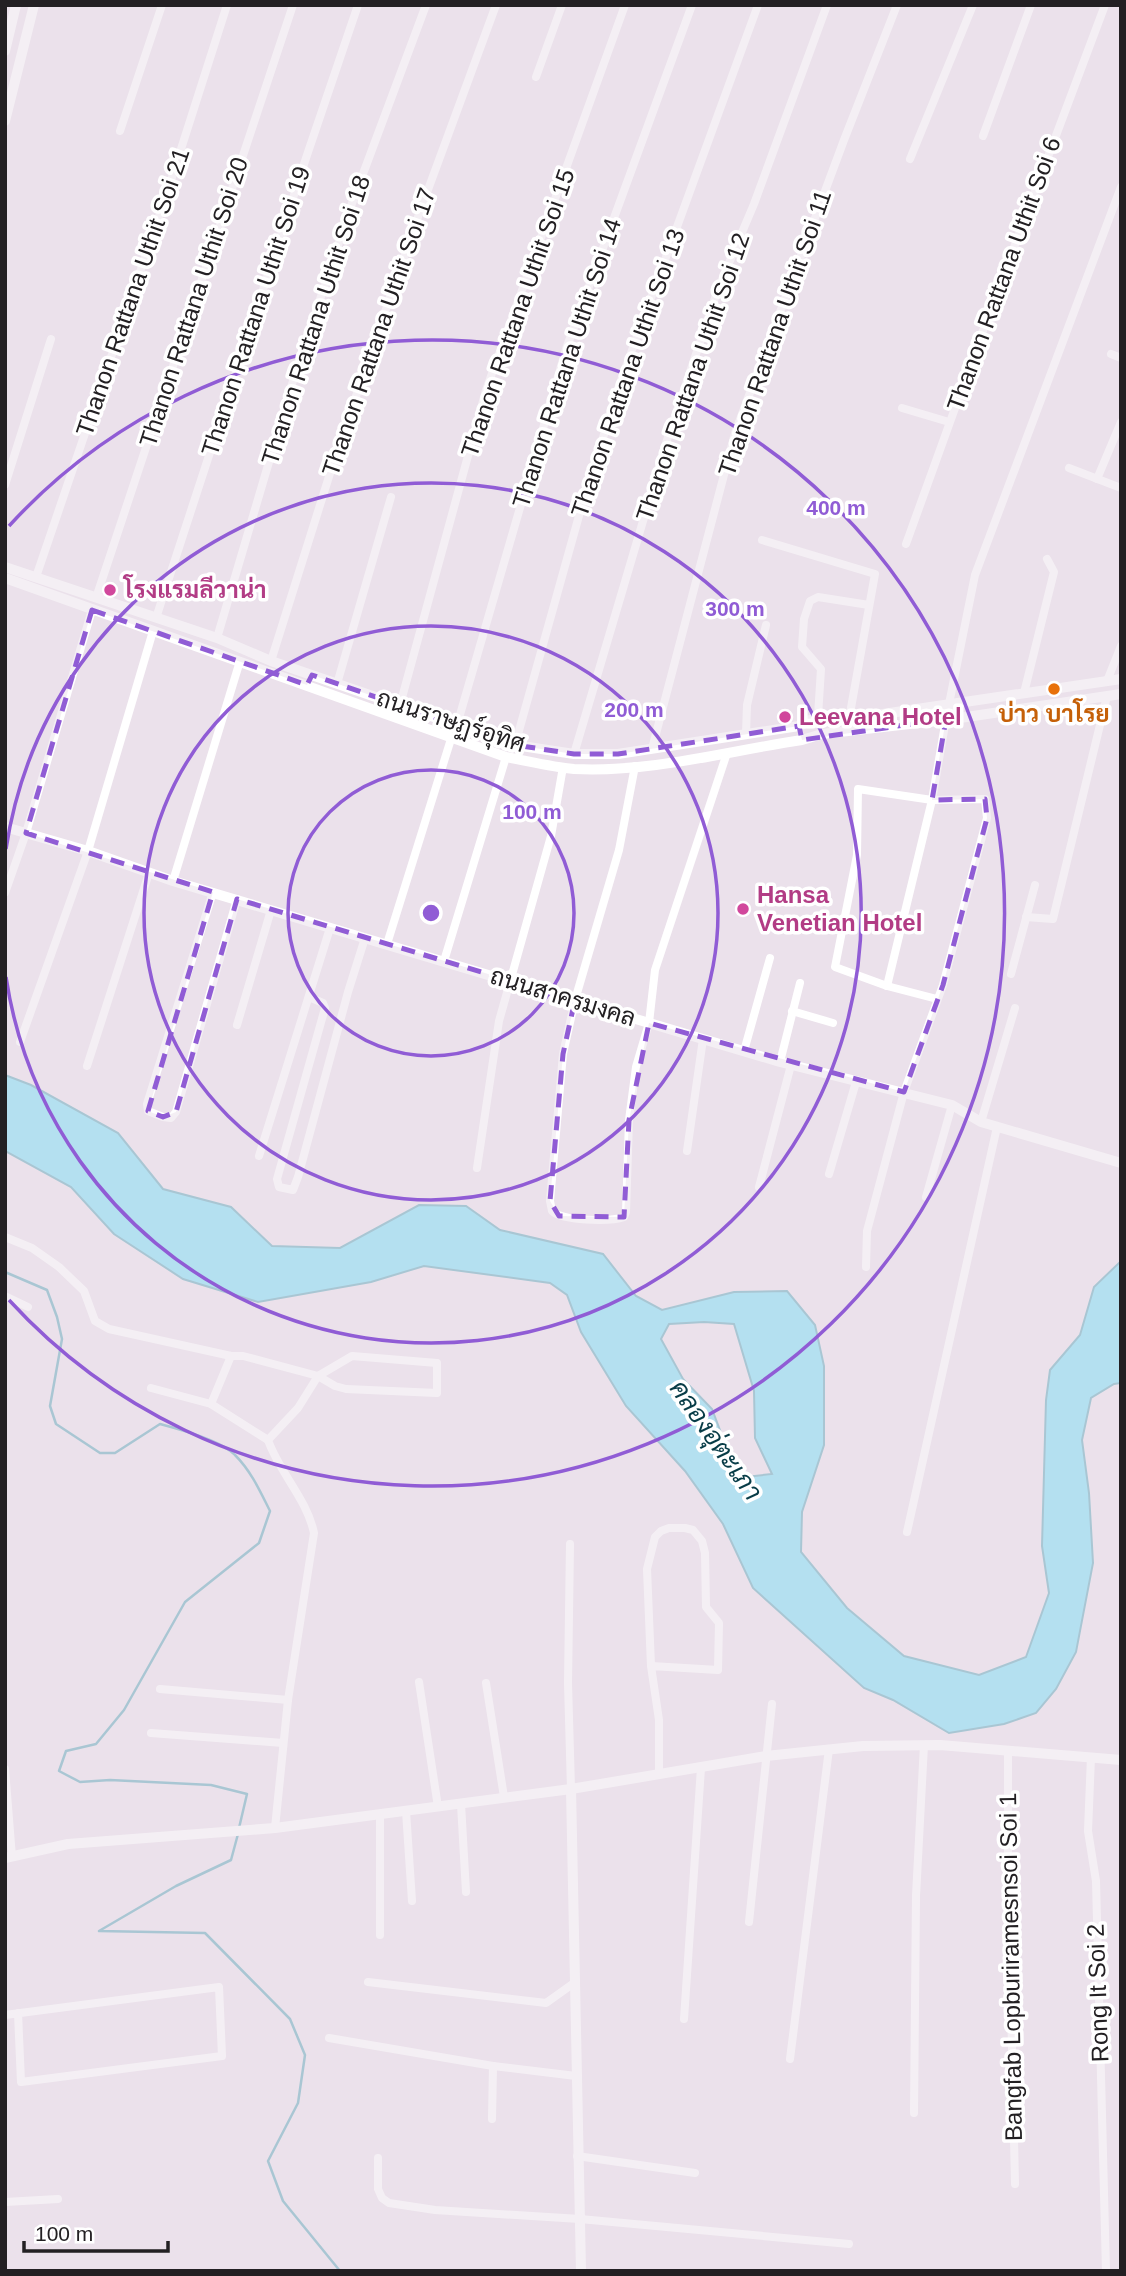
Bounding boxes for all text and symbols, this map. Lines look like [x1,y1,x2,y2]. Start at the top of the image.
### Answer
street label: Thanon Rattana Uthit Soi 6 [941,133,1066,414]
street label: Thanon Rattana Uthit Soi 21 [70,144,195,439]
street label: Thanon Rattana Uthit Soi 20 [134,154,253,450]
street label: Thanon Rattana Uthit Soi 19 [196,163,315,459]
street label: Thanon Rattana Uthit Soi 15 [455,165,580,460]
street label: Thanon Rattana Uthit Soi 18 [256,172,375,468]
street label: Thanon Rattana Uthit Soi 17 [316,184,441,479]
street label: Thanon Rattana Uthit Soi 11 [713,186,836,480]
street label: Thanon Rattana Uthit Soi 14 [507,215,626,511]
street label: Thanon Rattana Uthit Soi 13 [565,225,690,520]
street label: Thanon Rattana Uthit Soi 12 [630,229,755,524]
text: 400 m [806,496,866,519]
place label: โรงแรมลีวาน่า [122,574,267,603]
marker: โรงแรมลีวาน่า [102,582,118,598]
text: 300 m [705,597,765,620]
marker: บ่าว บาโรย [1046,681,1062,697]
street label: ถนนราษฏร์อุทิศ [373,682,529,760]
text: 200 m [604,698,664,721]
place label: บ่าว บาโรย [998,698,1110,727]
place label: Leevana Hotel [799,703,962,730]
marker: Leevana Hotel [777,709,793,725]
text: 100 m [502,800,562,823]
place label: Hansa Venetian Hotel [757,881,922,936]
centre of rings [419,901,443,925]
marker: Hansa Venetian Hotel [735,901,751,917]
street label: ถนนสาครมงคล [487,962,639,1031]
water label: คลองอุ่ตะเภา [661,1374,768,1507]
street label: Bangfab Lopburiramesnsoi Soi 1 [994,1793,1027,2141]
street label: Rong It Soi 2 [1082,1923,1113,2063]
scale bar [24,2210,168,2254]
text: 100 m [35,2222,93,2245]

